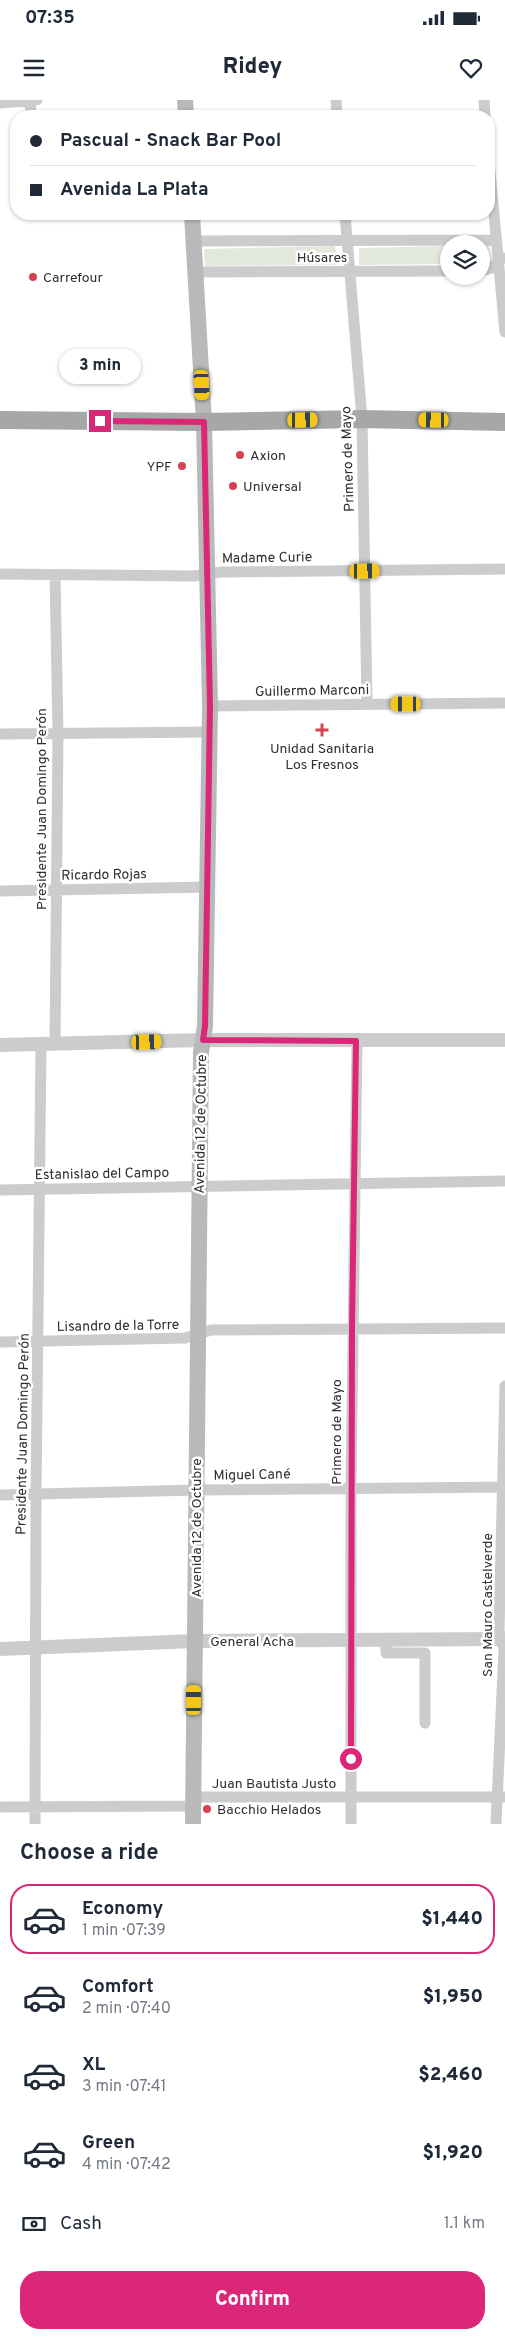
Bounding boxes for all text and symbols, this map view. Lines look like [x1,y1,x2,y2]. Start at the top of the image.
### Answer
text: 07:35 [25,6,75,30]
icon: menu [20,54,48,82]
text: Ridey [223,54,282,81]
icon: heart [457,54,485,82]
text: Pascual - Snack Bar Pool [60,129,281,153]
text: Avenida La Plata [60,178,208,202]
map controls [440,235,490,285]
button: layers [440,235,490,285]
street label: Húsares [297,250,347,267]
place label: Carrefour [43,270,103,287]
marker: Carrefour [27,271,39,283]
callout: 3 min [59,348,141,384]
text: 3 min [79,356,121,376]
car [193,370,210,400]
street label: Primero de Mayo [338,406,359,512]
route end [89,410,111,432]
car [287,412,318,428]
car [418,412,449,428]
place label: Axion [250,448,286,465]
marker: Axion [234,449,246,461]
place label: YPF [147,459,172,476]
marker: YPF [176,460,188,472]
place label: Universal [243,479,302,496]
marker: Universal [227,480,239,492]
street label: Madame Curie [222,549,312,568]
car [349,563,380,579]
street label: Guillermo Marconi [255,682,369,701]
car [391,697,421,712]
street label: Presidente Juan Domingo Perón [34,708,51,910]
marker: Unidad Sanitaria Los Fresnos [315,723,329,737]
place label: Unidad Sanitaria Los Fresnos [270,741,374,774]
street label: Ricardo Rojas [61,866,147,885]
car [131,1034,162,1050]
street label: Avenida 12 de Octubre [192,1054,211,1194]
street label: Estanislao del Campo [35,1165,170,1184]
street label: Lisandro de la Torre [57,1317,179,1336]
street label: Presidente Juan Domingo Perón [13,1333,34,1535]
street label: Primero de Mayo [329,1379,346,1485]
street label: Avenida 12 de Octubre [189,1458,206,1598]
street label: Miguel Cané [213,1466,291,1485]
street label: San Mauro Castelverde [480,1533,497,1677]
street label: General Acha [210,1634,294,1651]
car [186,1685,201,1715]
route start [340,1748,362,1770]
street label: Juan Bautista Justo [212,1776,336,1793]
place label: Bacchio Helados [217,1802,321,1819]
marker: Bacchio Helados [201,1803,213,1815]
text: Choose a ride [20,1840,158,1867]
icon: car [22,1897,67,1942]
text: Economy [82,1897,163,1921]
text: $1,440 [421,1907,483,1931]
text: 1 min · 07:39 [82,1921,166,1941]
icon: car [22,1975,67,2020]
text: Comfort [82,1975,154,1999]
text: $1,950 [423,1985,483,2009]
text: 2 min · 07:40 [82,1999,171,2019]
icon: car [22,2053,67,2098]
text: XL [82,2053,105,2077]
text: $2,460 [418,2063,483,2087]
text: 3 min · 07:41 [82,2077,167,2097]
icon: car [22,2131,67,2176]
text: Green [82,2131,135,2155]
text: $1,920 [423,2141,483,2165]
text: 4 min · 07:42 [82,2155,171,2175]
icon: cash [20,2210,48,2238]
text: Cash [60,2212,102,2236]
text: 1.1 km [444,2214,485,2234]
button: Confirm [20,2271,485,2329]

